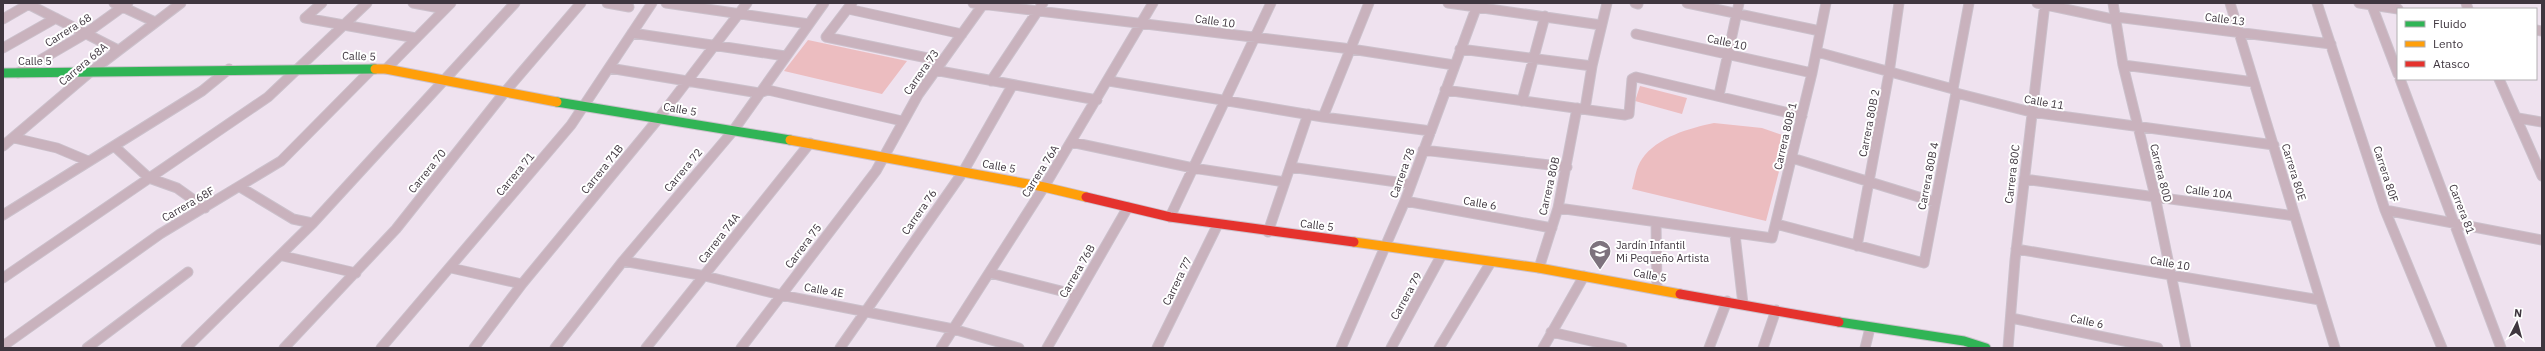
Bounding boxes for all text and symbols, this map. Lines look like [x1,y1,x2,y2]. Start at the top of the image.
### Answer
legend [2397,8,2537,80]
street label: Carrera 68 [42,10,94,50]
street label: Calle 13 [2204,10,2246,28]
street label: Calle 10 [1194,11,1236,31]
text: Fluido [2433,16,2467,31]
street label: Calle 10 [1706,31,1748,53]
text: Lento [2433,36,2463,51]
street label: Carrera 68A [56,40,110,88]
street label: Carrera 73 [900,47,942,97]
street label: Calle 5 [342,48,376,64]
street label: Calle 5 [18,54,52,68]
text: Atasco [2433,56,2470,71]
street label: Carrera 80B 2 [1856,88,1882,158]
street label: Calle 11 [2023,92,2066,112]
street label: Calle 5 [662,99,698,119]
street label: Carrera 80B 1 [1770,101,1800,171]
street label: Carrera 71B [578,141,626,197]
street label: Carrera 80B 4 [1915,141,1942,211]
street label: Carrera 76A [1018,142,1062,200]
street label: Carrera 80D [2147,142,2175,204]
street label: Carrera 80E [2279,142,2309,202]
street label: Carrera 80C [2001,144,2023,204]
street label: Carrera 80F [2370,144,2402,204]
street label: Carrera 72 [661,145,705,195]
street label: Carrera 70 [405,146,449,196]
street label: Carrera 78 [1386,146,1418,200]
street label: Carrera 71 [493,149,537,199]
street label: Carrera 80B [1535,155,1563,217]
street label: Calle 5 [981,156,1017,176]
street label: Calle 10A [2184,182,2234,202]
street label: Carrera 81 [2446,182,2478,236]
street label: Carrera 68F [159,183,217,225]
street label: Carrera 76 [898,187,940,237]
street label: Calle 6 [1462,193,1498,213]
street label: Carrera 74A [695,210,743,266]
street label: Calle 5 [1299,216,1335,234]
street label: Carrera 75 [782,221,824,271]
school or university icon: Jardín Infantil Mi Pequeño Artista [1587,238,1613,271]
place label: Jardín Infantil Mi Pequeño Artista [1616,238,1709,265]
street label: Carrera 76B [1056,242,1098,300]
street label: Calle 10 [2149,253,2191,273]
street label: Carrera 77 [1159,254,1195,308]
street label: Calle 5 [1632,265,1668,285]
street label: Carrera 79 [1387,270,1425,322]
street label: Calle 4E [803,280,845,300]
north arrow [2497,303,2537,343]
text: N [2513,306,2523,320]
street label: Calle 6 [2069,311,2105,331]

